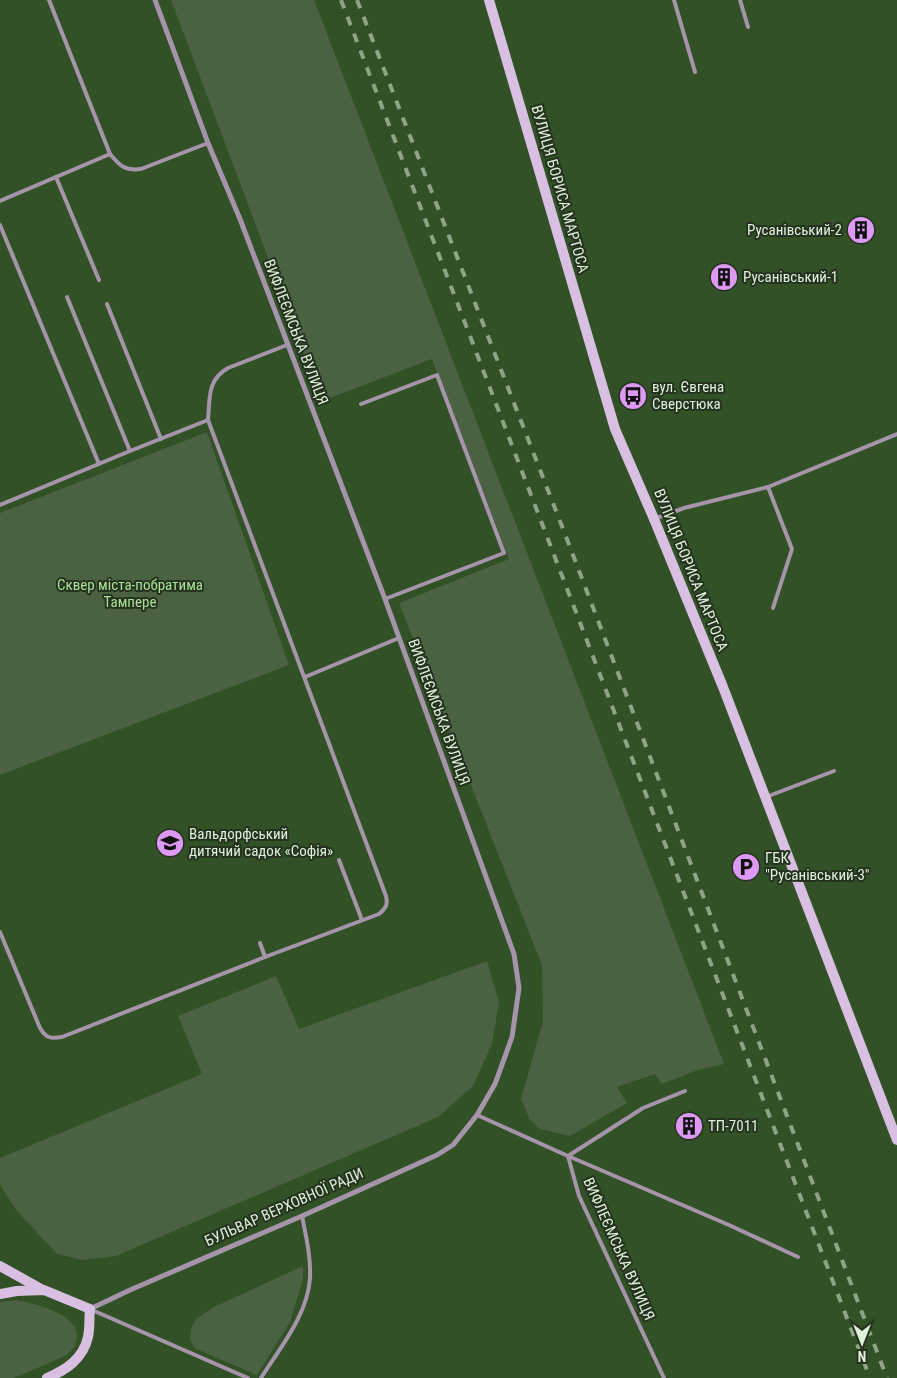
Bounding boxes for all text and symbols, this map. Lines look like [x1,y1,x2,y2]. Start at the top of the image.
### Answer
street label: ВУЛИЦЯ БОРИСА МАРТОСА [527,103,593,275]
building icon: Русанівський-2 [846,215,876,245]
place label: Русанівський-2 [747,221,842,239]
street label: ВИФЛЕЄМСЬКА ВУЛИЦЯ [260,257,332,407]
building icon: Русанівський-1 [709,262,739,292]
place label: Русанівський-1 [743,268,838,286]
place label: вул. Євгена Сверстюка [652,378,724,413]
bus stop icon: вул. Євгена Сверстюка [618,381,648,411]
street label: ВУЛИЦЯ БОРИСА МАРТОСА [650,486,732,654]
park label: Сквер міста-побратима Тампере [57,576,203,611]
street label: ВИФЛЕЄМСЬКА ВУЛИЦЯ [404,636,474,788]
place label: Вальдорфський дитячий садок «Софія» [189,825,333,860]
school or university icon: Вальдорфський дитячий садок «Софія» [155,828,185,858]
place label: ГБК "Русанівський-3" [765,849,870,884]
parking icon: ГБК "Русанівський-3" [731,852,761,882]
building icon: ТП-7011 [674,1111,704,1141]
place label: ТП-7011 [708,1117,758,1135]
street label: БУЛЬВАР ВЕРХОВНОЇ РАДИ [202,1164,366,1250]
street label: ВИФЛЕЄМСЬКА ВУЛИЦЯ [579,1175,659,1323]
north arrow [837,1318,887,1368]
text: N [858,1348,866,1364]

